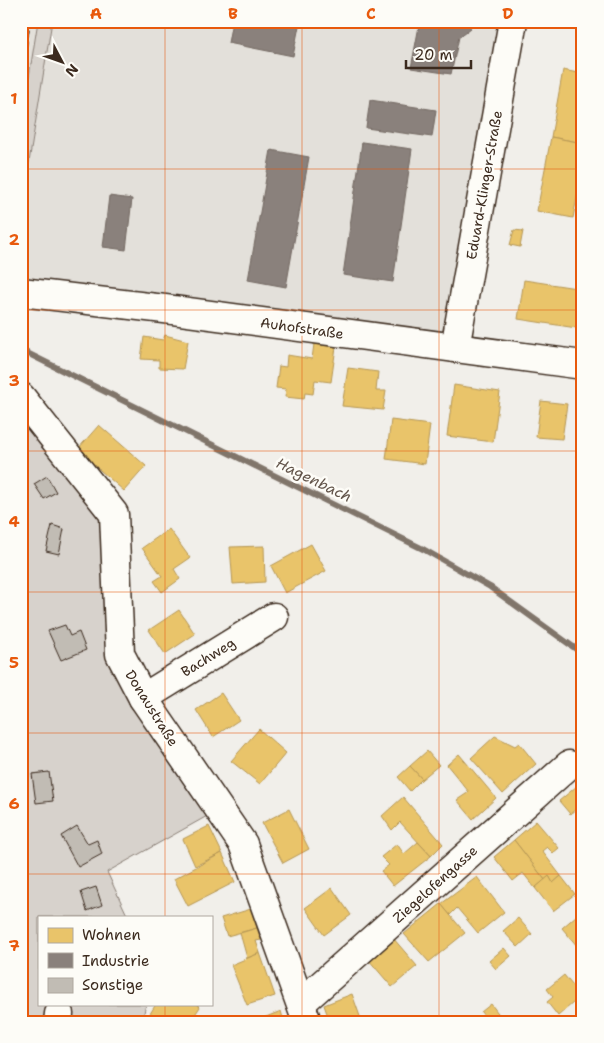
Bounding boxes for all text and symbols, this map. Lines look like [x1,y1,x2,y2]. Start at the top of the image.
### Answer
text: A [90,3,102,24]
text: B [228,3,238,24]
text: C [366,3,376,24]
text: D [502,3,514,24]
north arrow [38,38,88,88]
scale bar [406,38,472,70]
text: 20 m [414,45,453,65]
text: N [61,60,82,81]
text: 1 [10,88,18,109]
street label: Eduard-Klinger-Straße [462,109,506,261]
text: 2 [8,229,20,250]
street label: Auhofstraße [259,313,345,343]
text: 3 [8,370,20,391]
water label: Hagenbach [273,453,355,507]
text: 4 [8,511,20,532]
street label: Bachweg [178,633,238,681]
text: 5 [9,652,19,673]
street label: Donaustraße [121,666,183,750]
text: 6 [8,793,20,814]
street label: Ziegelofengasse [389,841,481,927]
legend [38,916,212,1006]
text: Wohnen [82,925,141,945]
text: 7 [8,935,20,956]
text: Industrie [82,951,149,971]
text: Sonstige [82,975,143,995]

